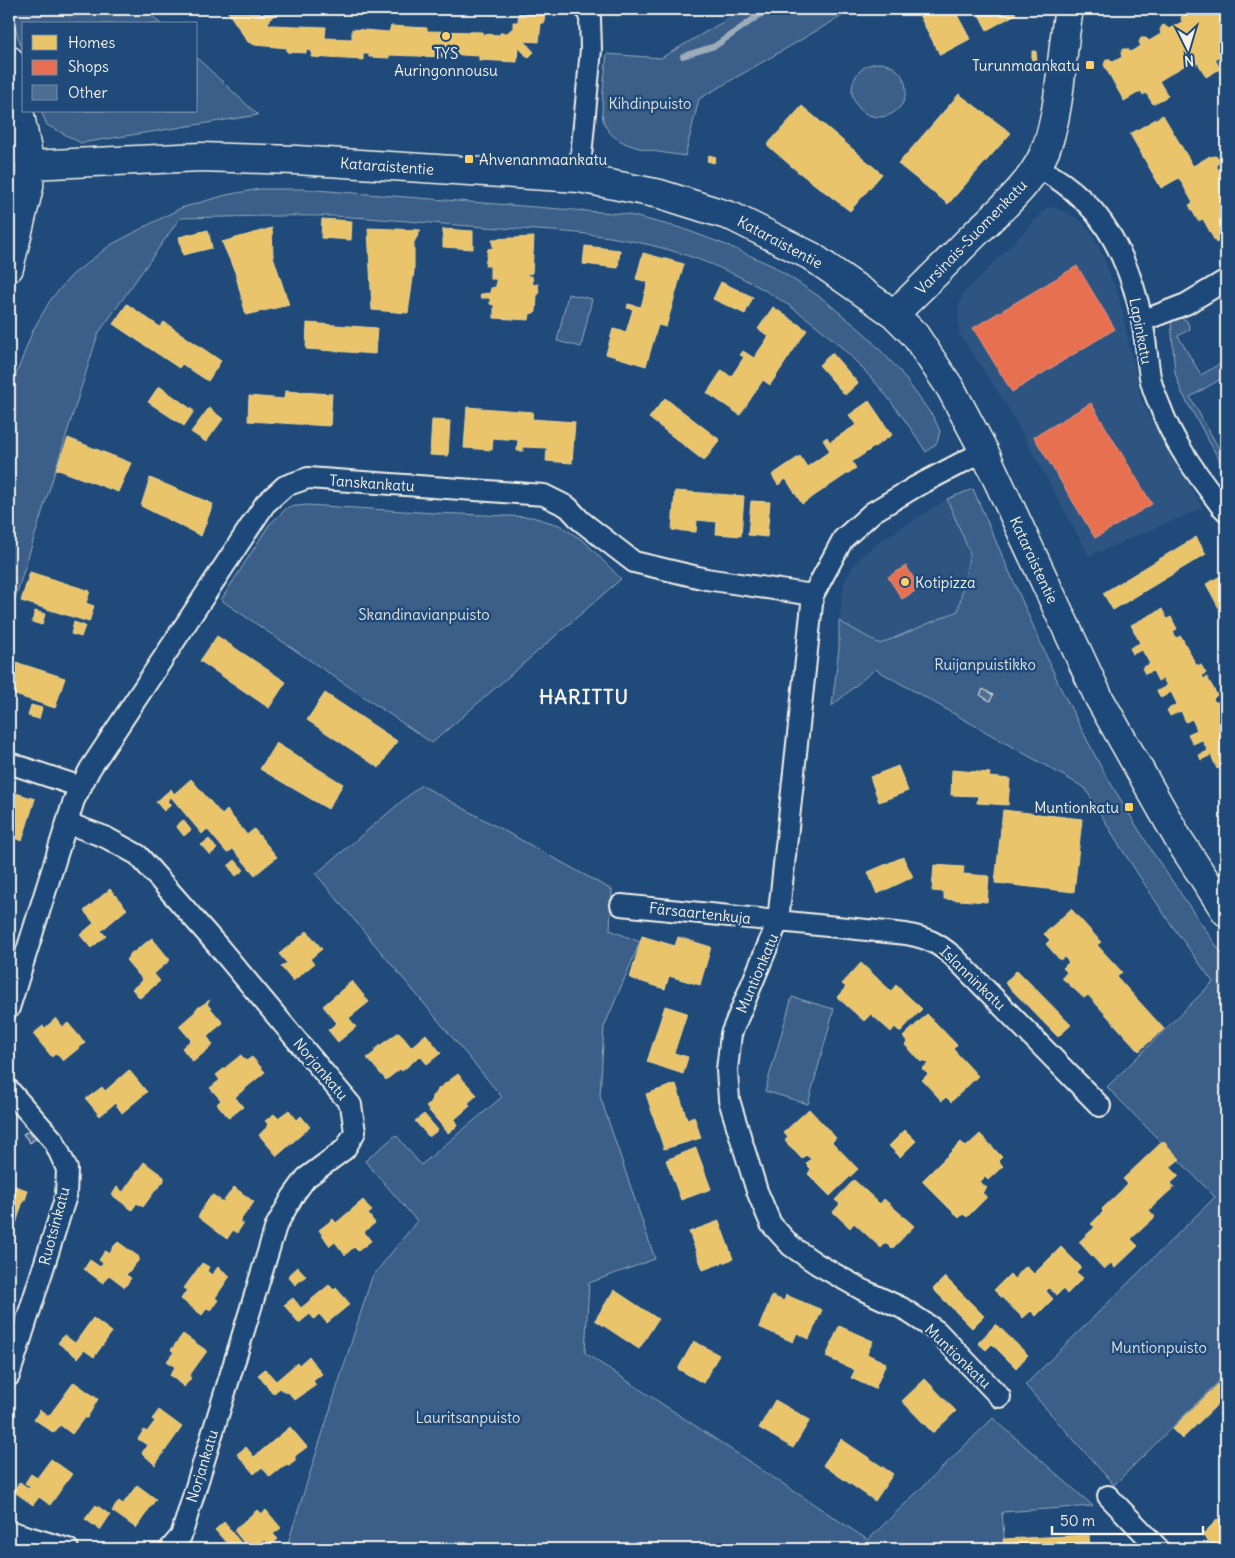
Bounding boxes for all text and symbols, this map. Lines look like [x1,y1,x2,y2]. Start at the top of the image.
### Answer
legend [22,22,198,112]
north arrow [1162,22,1212,72]
marker: TYS Auringonnousu [440,30,452,42]
text: Homes [68,33,115,52]
place label: TYS Auringonnousu [394,44,498,80]
text: N [1184,52,1195,70]
place label: Turunmaankatu [972,56,1080,75]
text: Shops [68,57,109,76]
marker: Turunmaankatu [1084,59,1096,71]
text: Other [68,83,108,102]
park label: Kihdinpuisto [608,94,692,113]
place label: Ahvenanmaankatu [479,150,608,169]
street label: Kataraistentie [339,153,435,179]
marker: Ahvenanmaankatu [463,153,475,165]
street label: Varsinais-Suomenkatu [911,175,1031,298]
street label: Kataraistentie [734,212,826,272]
street label: Lapinkatu [1125,296,1157,366]
street label: Tanskankatu [329,471,416,495]
street label: Kataraistentie [1006,513,1062,607]
place label: Kotipizza [915,573,976,592]
marker: Kotipizza [899,576,911,588]
park label: Skandinavianpuisto [358,605,490,624]
park label: Ruijanpuistikko [934,655,1036,674]
district label: HARITTU [539,684,629,709]
place label: Muntionkatu [1034,798,1119,817]
marker: Muntionkatu [1123,801,1135,813]
street label: Färsaartenkuja [648,898,752,928]
street label: Muntionkatu [732,930,782,1016]
street label: Islanninkatu [936,942,1010,1014]
street label: Norjankatu [290,1034,353,1104]
street label: Ruotsinkatu [34,1185,74,1267]
street label: Muntionkatu [921,1320,995,1392]
park label: Muntionpuisto [1111,1338,1207,1357]
park label: Lauritsanpuisto [416,1408,520,1427]
street label: Norjankatu [182,1427,222,1505]
scale bar [1052,1503,1204,1535]
text: 50 m [1060,1511,1095,1530]

